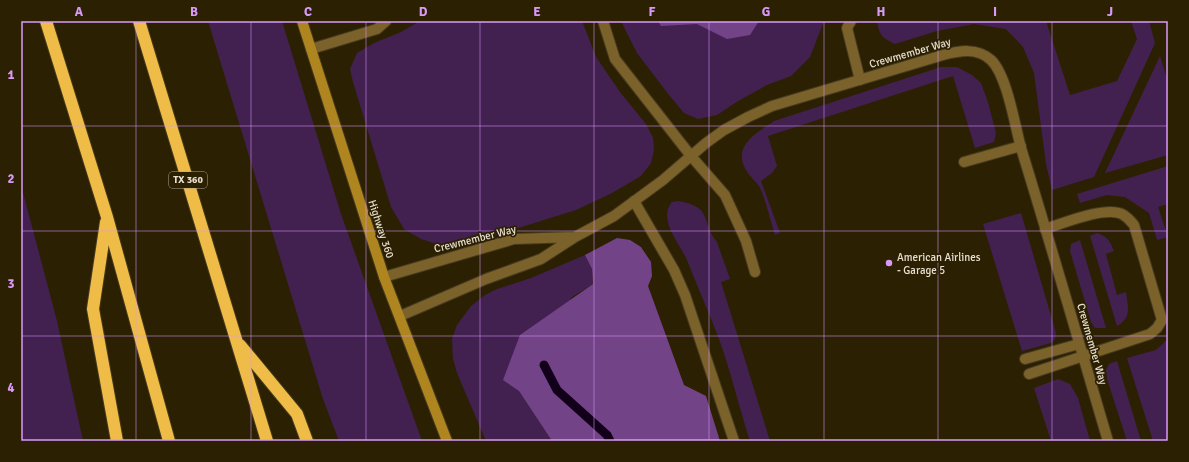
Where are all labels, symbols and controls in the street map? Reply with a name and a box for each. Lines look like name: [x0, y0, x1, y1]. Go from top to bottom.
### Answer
text: A: [75, 4, 84, 20]
text: B: [190, 4, 198, 20]
text: C: [304, 4, 312, 20]
text: D: [419, 4, 428, 20]
text: E: [533, 4, 541, 20]
text: F: [649, 4, 656, 20]
text: G: [762, 4, 770, 20]
text: H: [877, 4, 885, 20]
text: I: [993, 4, 997, 20]
text: J: [1107, 4, 1113, 20]
street label: Crewmember Way: [868, 35, 953, 71]
text: 1: [7, 67, 15, 83]
text: 2: [7, 171, 15, 187]
road number: TX 360: [169, 172, 207, 188]
street label: Highway 360: [365, 198, 397, 260]
street label: Crewmember Way: [433, 222, 518, 255]
place label: American Airlines - Garage 5: [897, 251, 981, 277]
marker: American Airlines - Garage 5: [884, 258, 894, 268]
text: 3: [7, 276, 15, 292]
street label: Crewmember Way: [1074, 302, 1110, 387]
text: 4: [7, 380, 15, 396]

